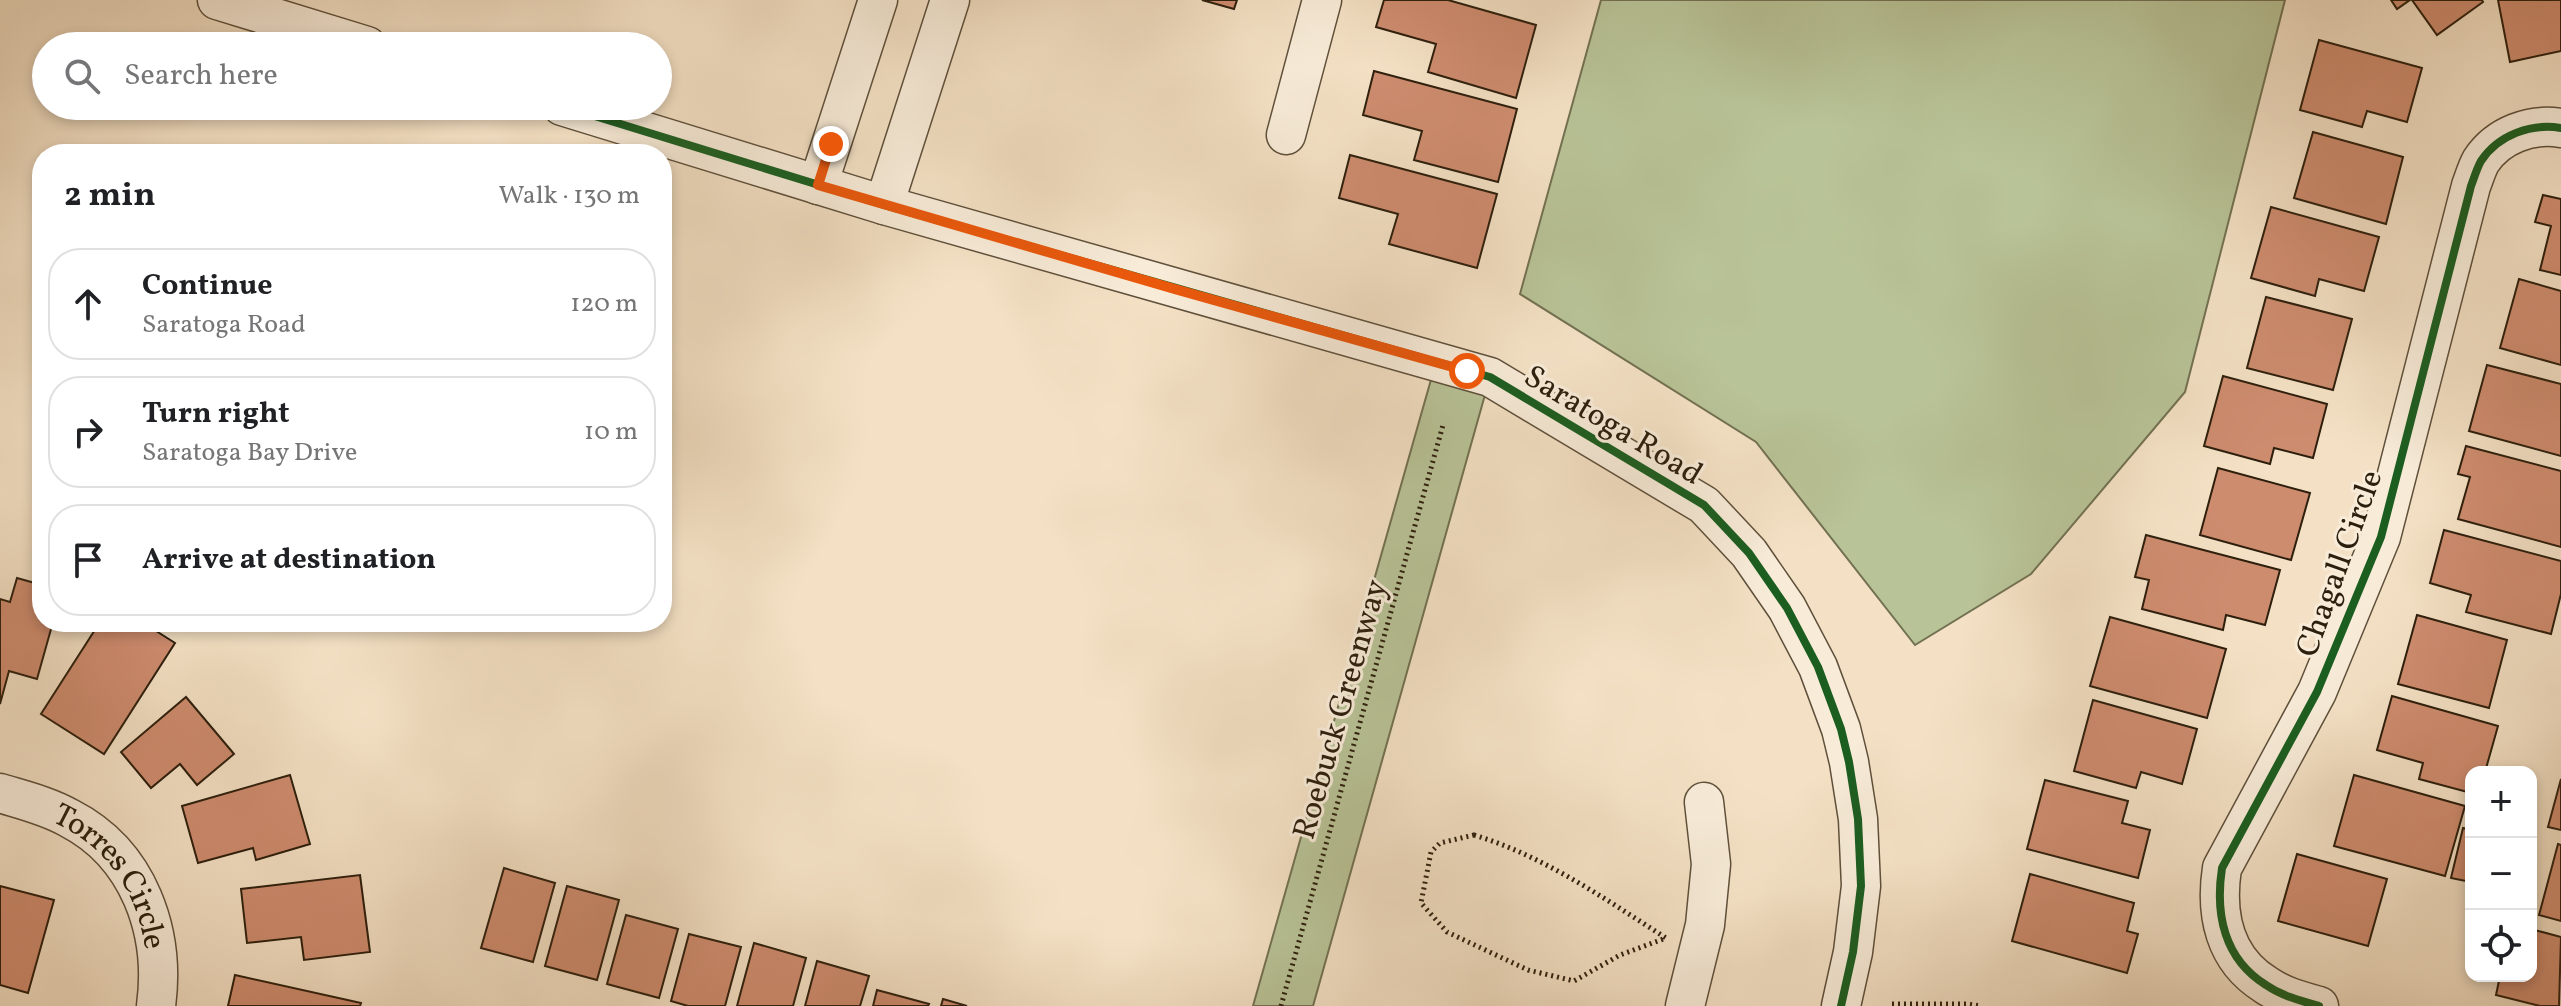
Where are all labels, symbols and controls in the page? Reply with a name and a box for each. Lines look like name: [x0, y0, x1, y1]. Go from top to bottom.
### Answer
search box: [32, 32, 672, 120]
icon: search: [60, 54, 104, 98]
text: Search here: [124, 55, 278, 97]
route end: [813, 126, 849, 162]
text: 2 min: [64, 173, 156, 220]
text: Walk · 130 m: [499, 178, 640, 214]
text: Continue: [142, 265, 273, 307]
icon: ahead: [66, 282, 110, 326]
text: 120 m: [570, 286, 638, 322]
text: Saratoga Road: [142, 307, 306, 343]
route start: [1449, 353, 1485, 389]
street label: Saratoga Road: [1515, 356, 1710, 497]
text: Turn right: [142, 393, 290, 435]
icon: right: [66, 410, 110, 454]
text: 10 m: [584, 414, 638, 450]
text: Saratoga Bay Drive: [142, 435, 357, 471]
street label: Chagall Circle: [2287, 464, 2395, 664]
icon: arrive: [66, 538, 110, 582]
text: Arrive at destination: [142, 539, 436, 581]
street label: Roebuck Greenway: [1284, 575, 1400, 845]
map controls: [2465, 766, 2537, 982]
button: +: [2465, 766, 2537, 838]
street label: Torres Circle: [45, 794, 175, 953]
button: −: [2465, 838, 2537, 910]
button: locate: [2465, 910, 2537, 982]

